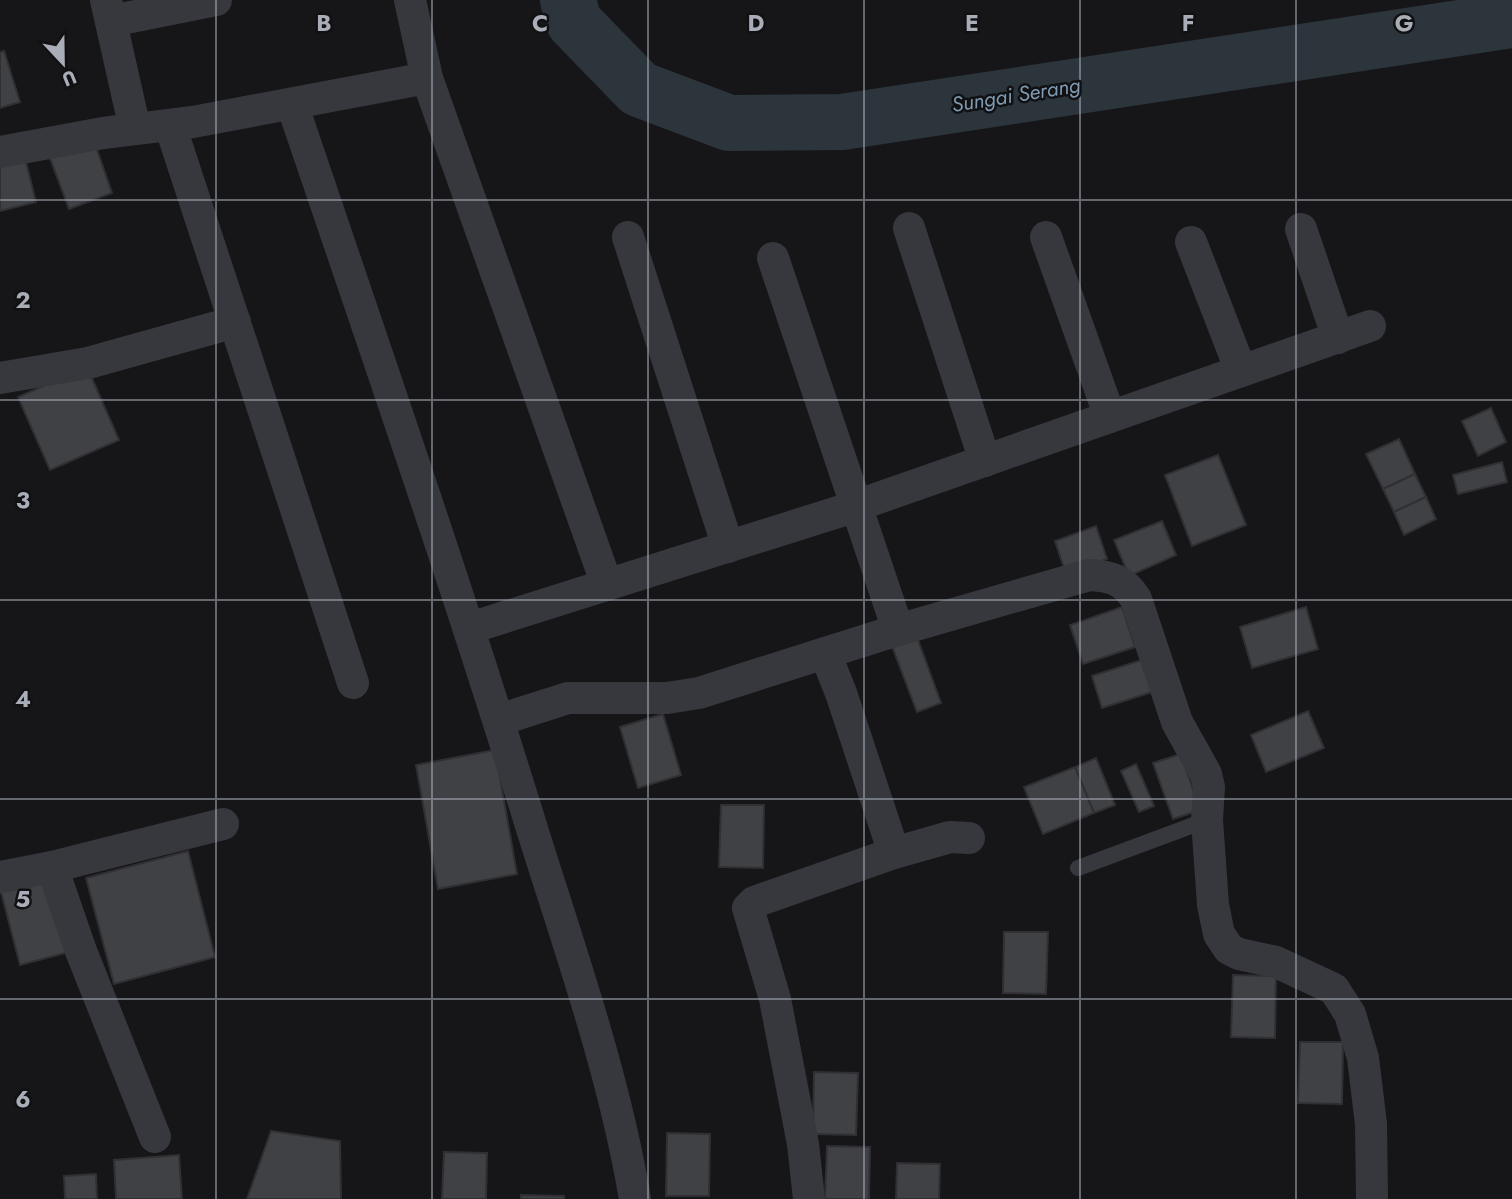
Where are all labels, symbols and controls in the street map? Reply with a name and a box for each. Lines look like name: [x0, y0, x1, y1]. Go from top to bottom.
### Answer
text: B: [316, 6, 332, 40]
text: C: [532, 6, 548, 40]
text: D: [748, 6, 765, 40]
text: E: [965, 6, 979, 40]
text: F: [1182, 6, 1194, 40]
text: G: [1395, 6, 1413, 40]
north arrow: [28, 28, 98, 98]
text: U: [58, 63, 80, 93]
water label: Sungai Serang: [949, 70, 1083, 120]
text: 2: [15, 283, 31, 317]
text: 3: [16, 483, 30, 517]
text: 4: [15, 682, 31, 716]
text: 5: [16, 882, 30, 916]
text: 6: [15, 1082, 31, 1116]

